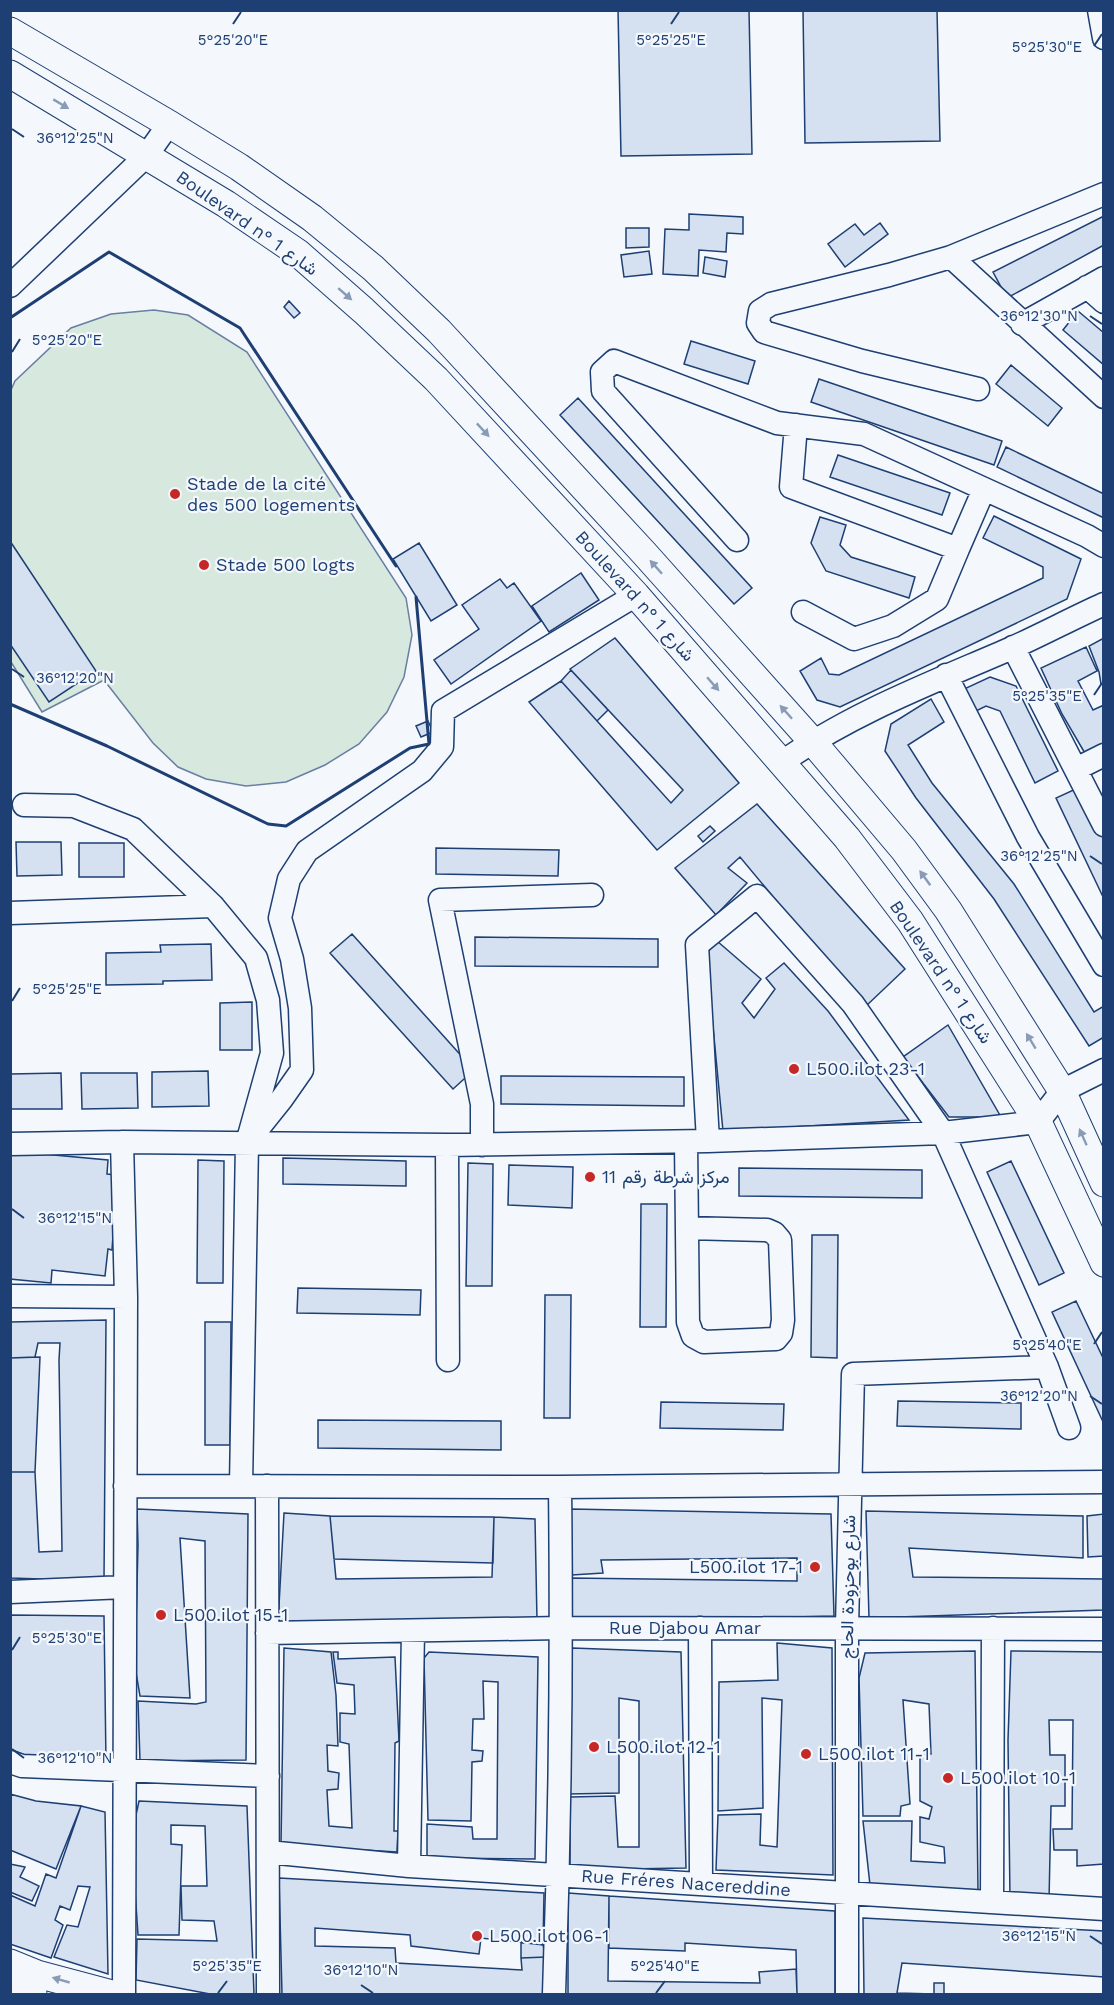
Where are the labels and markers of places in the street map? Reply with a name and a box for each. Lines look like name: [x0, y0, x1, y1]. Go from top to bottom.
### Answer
place label: Stade de la cité des 500 logements: [187, 473, 355, 515]
marker: Stade de la cité des 500 logements: [168, 487, 182, 501]
place label: Stade 500 logts: [216, 554, 355, 575]
marker: Stade 500 logts: [197, 558, 211, 572]
place label: L500.ilot 23-1: [806, 1058, 925, 1079]
marker: L500.ilot 23-1: [787, 1062, 801, 1076]
place label: مركز شرطة رقم 11: [602, 1166, 730, 1189]
marker: مركز شرطة رقم 11: [583, 1170, 597, 1184]
place label: L500.ilot 17-1: [689, 1556, 803, 1577]
marker: L500.ilot 17-1: [808, 1560, 822, 1574]
place label: L500.ilot 15-1: [173, 1604, 288, 1625]
marker: L500.ilot 15-1: [154, 1608, 168, 1622]
place label: L500.ilot 12-1: [606, 1736, 721, 1757]
marker: L500.ilot 12-1: [587, 1740, 601, 1754]
place label: L500.ilot 11-1: [818, 1743, 930, 1764]
marker: L500.ilot 11-1: [799, 1747, 813, 1761]
place label: L500.ilot 10-1: [960, 1767, 1076, 1788]
marker: L500.ilot 10-1: [941, 1771, 955, 1785]
place label: L500.ilot 06-1: [489, 1925, 609, 1946]
marker: L500.ilot 06-1: [470, 1929, 484, 1943]

